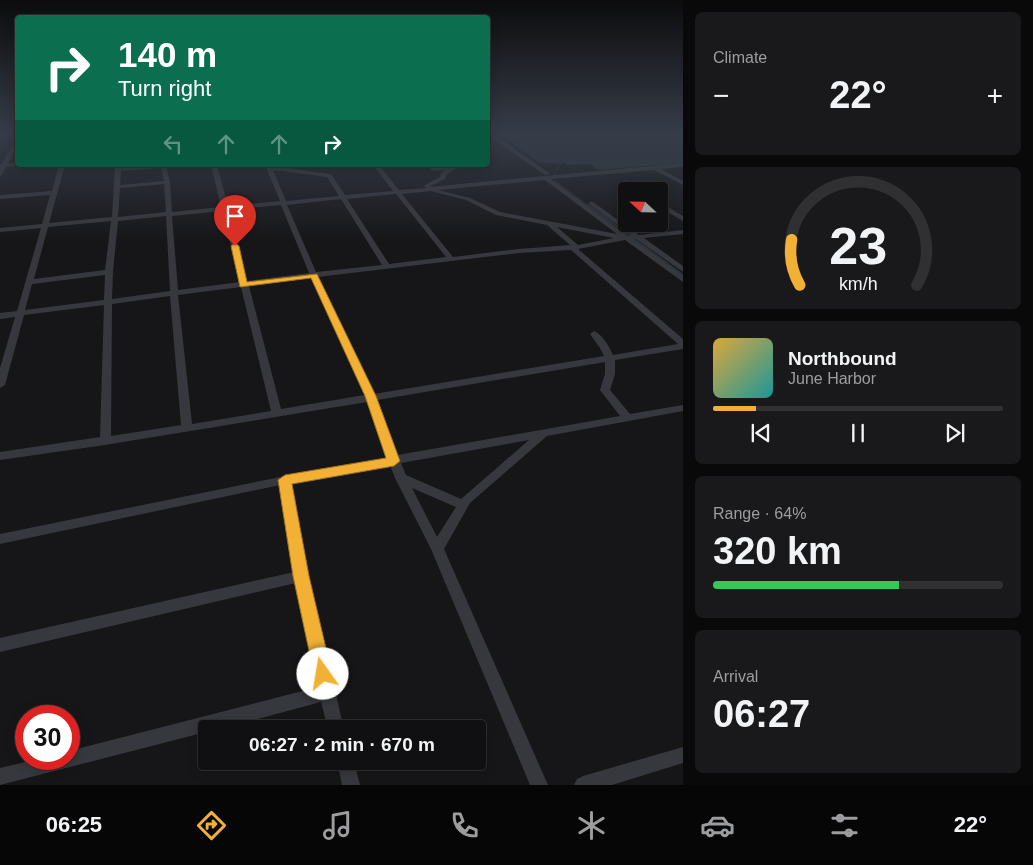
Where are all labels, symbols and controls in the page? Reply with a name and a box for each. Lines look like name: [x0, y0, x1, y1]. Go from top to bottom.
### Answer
icon: right: [35, 35, 100, 100]
text: 140 m: [118, 35, 217, 74]
text: Climate: [713, 49, 767, 66]
text: 22°: [829, 74, 887, 116]
text: Turn right: [118, 76, 211, 101]
text: −: [713, 80, 729, 111]
text: +: [987, 80, 1003, 111]
icon: left: [159, 130, 187, 158]
icon: ahead: [212, 130, 240, 158]
icon: ahead: [265, 130, 293, 158]
icon: right: [318, 130, 346, 158]
north arrow: [618, 182, 668, 232]
map controls: [618, 182, 668, 232]
pin: [214, 195, 256, 246]
icon: arrive: [221, 202, 249, 230]
text: 23: [829, 217, 887, 275]
text: km/h: [839, 274, 877, 294]
text: Northbound: [788, 348, 897, 369]
text: June Harbor: [788, 370, 876, 387]
icon: previous: [747, 419, 775, 447]
icon: pause: [844, 419, 872, 447]
icon: next: [941, 419, 969, 447]
text: Range · 64%: [713, 505, 806, 522]
text: 320 km: [713, 530, 842, 572]
position arrow: [296, 647, 348, 699]
text: Arrival: [713, 668, 758, 685]
text: 06:27: [713, 693, 810, 735]
speed limit sign: 30: [15, 705, 80, 770]
text: 06:27 · 2 min · 670 m: [249, 734, 435, 755]
icon: directions: [194, 808, 229, 843]
icon: music: [320, 808, 355, 843]
icon: phone: [447, 808, 482, 843]
icon: climate: [574, 808, 609, 843]
icon: car: [700, 808, 735, 843]
icon: filters: [827, 808, 862, 843]
text: 06:25: [46, 812, 102, 837]
text: 22°: [954, 812, 987, 837]

